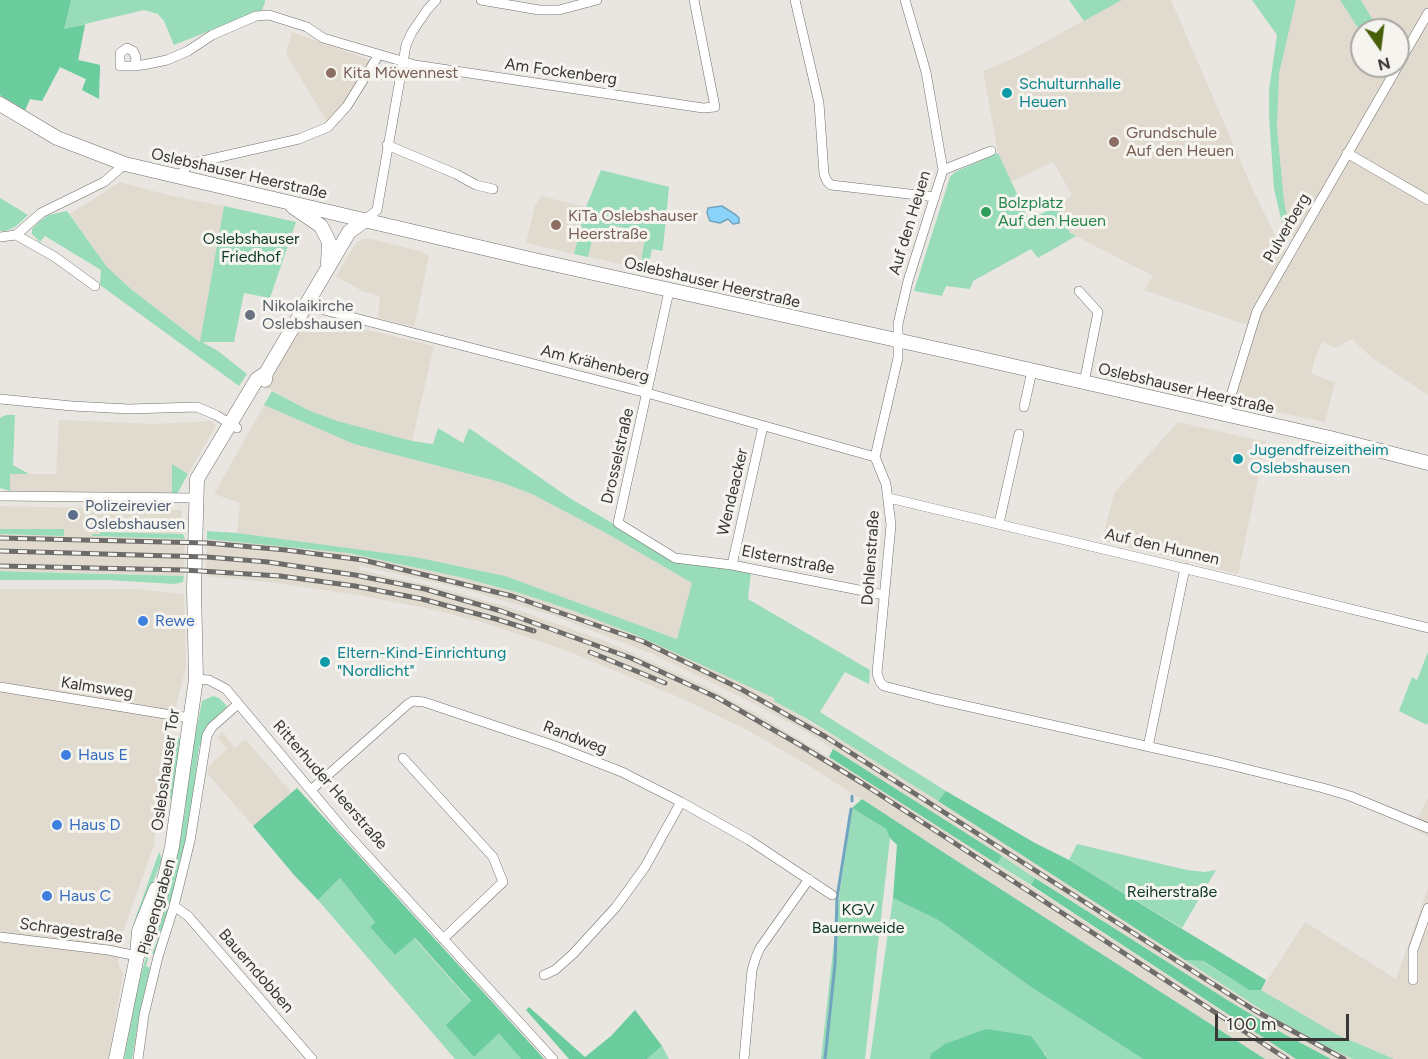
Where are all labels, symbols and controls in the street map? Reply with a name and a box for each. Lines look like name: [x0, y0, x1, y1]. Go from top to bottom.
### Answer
north arrow: [1350, 18, 1410, 78]
text: N: [1376, 53, 1392, 75]
street label: Am Fockenberg: [504, 55, 618, 89]
place label: Kita Möwennest: [343, 63, 458, 83]
marker: Kita Möwennest: [324, 66, 338, 80]
place label: Schulturnhalle Heuen: [1019, 74, 1121, 112]
marker: Schulturnhalle Heuen: [1000, 86, 1014, 100]
place label: Grundschule Auf den Heuen: [1126, 123, 1234, 161]
marker: Grundschule Auf den Heuen: [1107, 135, 1121, 149]
street label: Oslebshauser Heerstraße: [149, 144, 329, 204]
street label: Auf den Heuen: [885, 169, 935, 277]
street label: Pulverberg: [1259, 190, 1315, 266]
place label: Bolzplatz Auf den Heuen: [998, 193, 1106, 231]
marker: Bolzplatz Auf den Heuen: [979, 205, 993, 219]
place label: KiTa Oslebshauser Heerstraße: [568, 206, 698, 244]
marker: KiTa Oslebshauser Heerstraße: [549, 218, 563, 232]
park label: Oslebshauser Friedhof: [203, 229, 299, 267]
street label: Oslebshauser Heerstraße: [622, 253, 802, 313]
place label: Nikolaikirche Oslebshausen: [262, 296, 362, 334]
marker: Nikolaikirche Oslebshausen: [243, 308, 257, 322]
street label: Am Krähenberg: [539, 341, 651, 387]
street label: Oslebshauser Heerstraße: [1096, 359, 1276, 419]
street label: Drosselstraße: [598, 406, 638, 506]
place label: Jugendfreizeitheim Oslebshausen: [1250, 440, 1389, 478]
street label: Wendeacker: [714, 446, 752, 538]
marker: Jugendfreizeitheim Oslebshausen: [1231, 452, 1245, 466]
place label: Polizeirevier Oslebshausen: [85, 496, 185, 534]
marker: Polizeirevier Oslebshausen: [66, 508, 80, 522]
street label: Dohlenstraße: [858, 510, 884, 606]
street label: Auf den Hunnen: [1103, 524, 1221, 570]
street label: Elsternstraße: [740, 542, 836, 578]
place label: Rewe: [155, 611, 195, 631]
marker: Rewe: [136, 614, 150, 628]
place label: Eltern-Kind-Einrichtung "Nordlicht": [337, 643, 506, 681]
marker: Eltern-Kind-Einrichtung "Nordlicht": [318, 655, 332, 669]
street label: Kalmsweg: [60, 673, 134, 703]
street label: Oslebshauser Tor: [148, 708, 184, 832]
street label: Ritterhuder Heerstraße: [269, 716, 391, 854]
street label: Randweg: [540, 717, 610, 759]
place label: Haus E: [78, 745, 128, 765]
marker: Haus E: [59, 748, 73, 762]
place label: Haus D: [69, 815, 121, 835]
marker: Haus D: [50, 818, 64, 832]
street label: Piepengraben: [134, 857, 180, 957]
park label: Reiherstraße: [1127, 882, 1217, 902]
place label: Haus C: [59, 886, 111, 906]
marker: Haus C: [40, 889, 54, 903]
park label: KGV Bauernweide: [812, 900, 904, 938]
street label: Schragestraße: [18, 914, 124, 948]
street label: Bauerndobben: [214, 925, 298, 1017]
scale bar: [1218, 1002, 1352, 1040]
text: 100 m: [1226, 1013, 1276, 1035]

